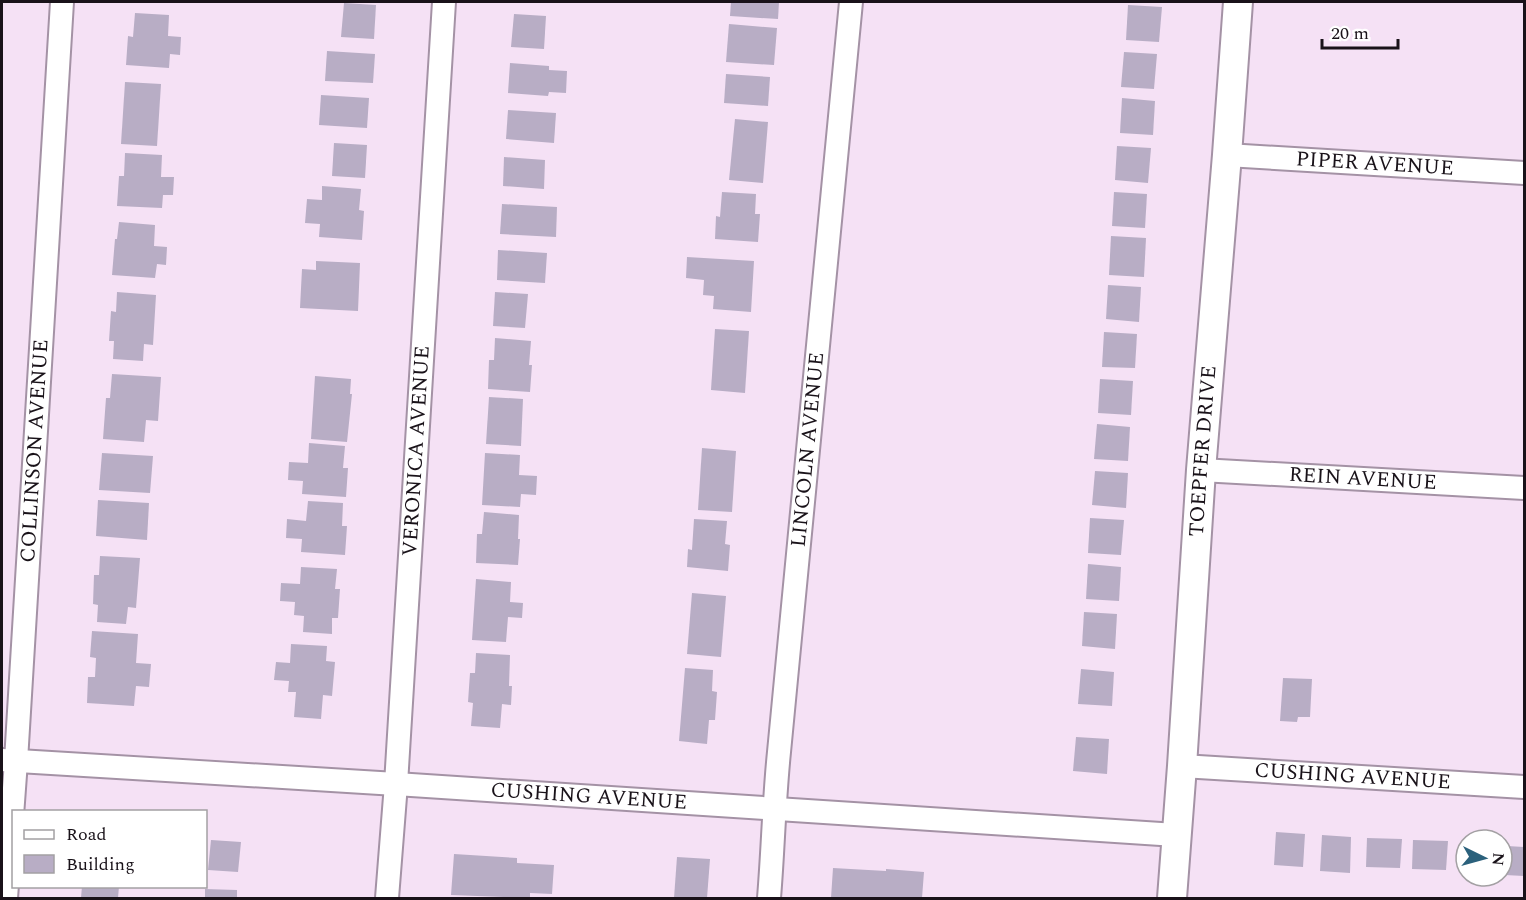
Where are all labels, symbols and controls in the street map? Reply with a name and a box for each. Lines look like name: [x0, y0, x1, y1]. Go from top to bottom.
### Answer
scale bar: [1322, 12, 1398, 50]
text: 20 m: [1331, 20, 1369, 47]
street label: PIPER AVENUE: [1295, 143, 1455, 185]
street label: COLLINSON AVENUE: [12, 338, 58, 564]
street label: VERONICA AVENUE: [394, 345, 439, 557]
street label: LINCOLN AVENUE: [783, 351, 833, 549]
street label: TOEPFER DRIVE: [1181, 364, 1226, 538]
street label: REIN AVENUE: [1288, 459, 1438, 499]
street label: CUSHING AVENUE: [1254, 754, 1452, 798]
street label: CUSHING AVENUE: [490, 774, 688, 819]
legend: [12, 810, 207, 888]
text: Road: [66, 821, 107, 848]
north arrow: [1454, 828, 1514, 888]
text: Building: [66, 851, 135, 878]
text: N: [1485, 852, 1510, 867]

